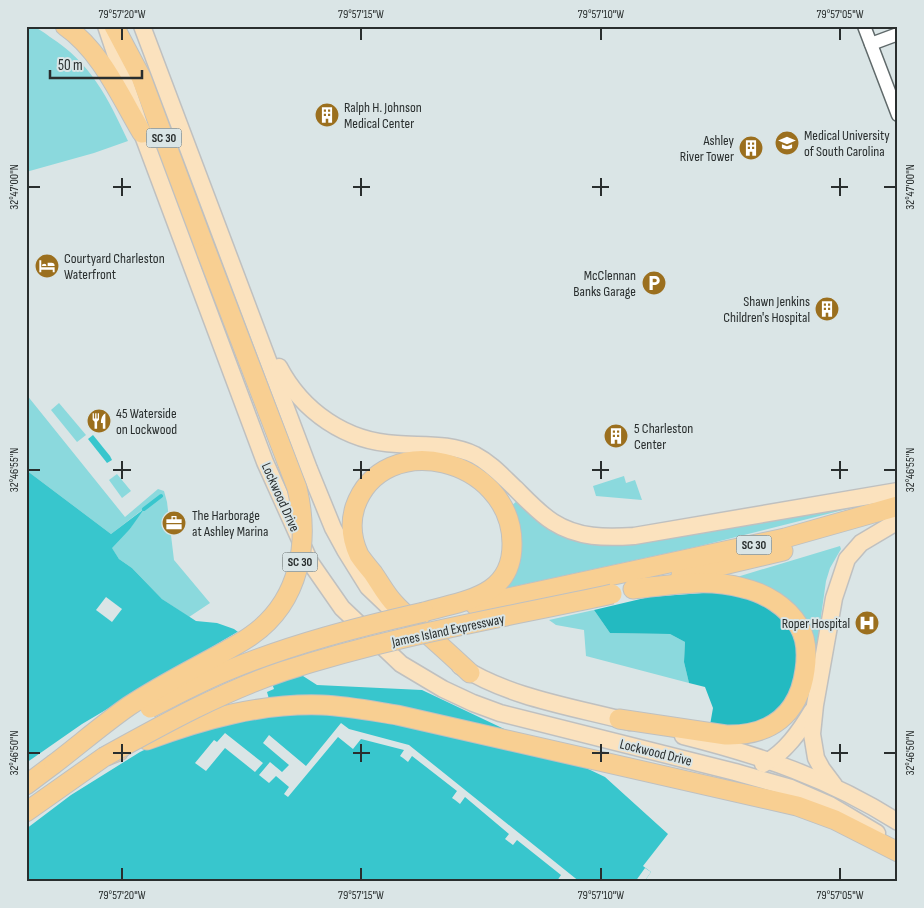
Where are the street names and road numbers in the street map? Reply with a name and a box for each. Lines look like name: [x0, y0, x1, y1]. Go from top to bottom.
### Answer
road number: SC 30: [146, 128, 182, 148]
street label: Lockwood Drive: [258, 460, 303, 534]
road number: SC 30: [736, 536, 772, 554]
road number: SC 30: [282, 552, 318, 572]
street label: James Island Expressway: [389, 610, 506, 651]
street label: Lockwood Drive: [618, 735, 694, 770]

